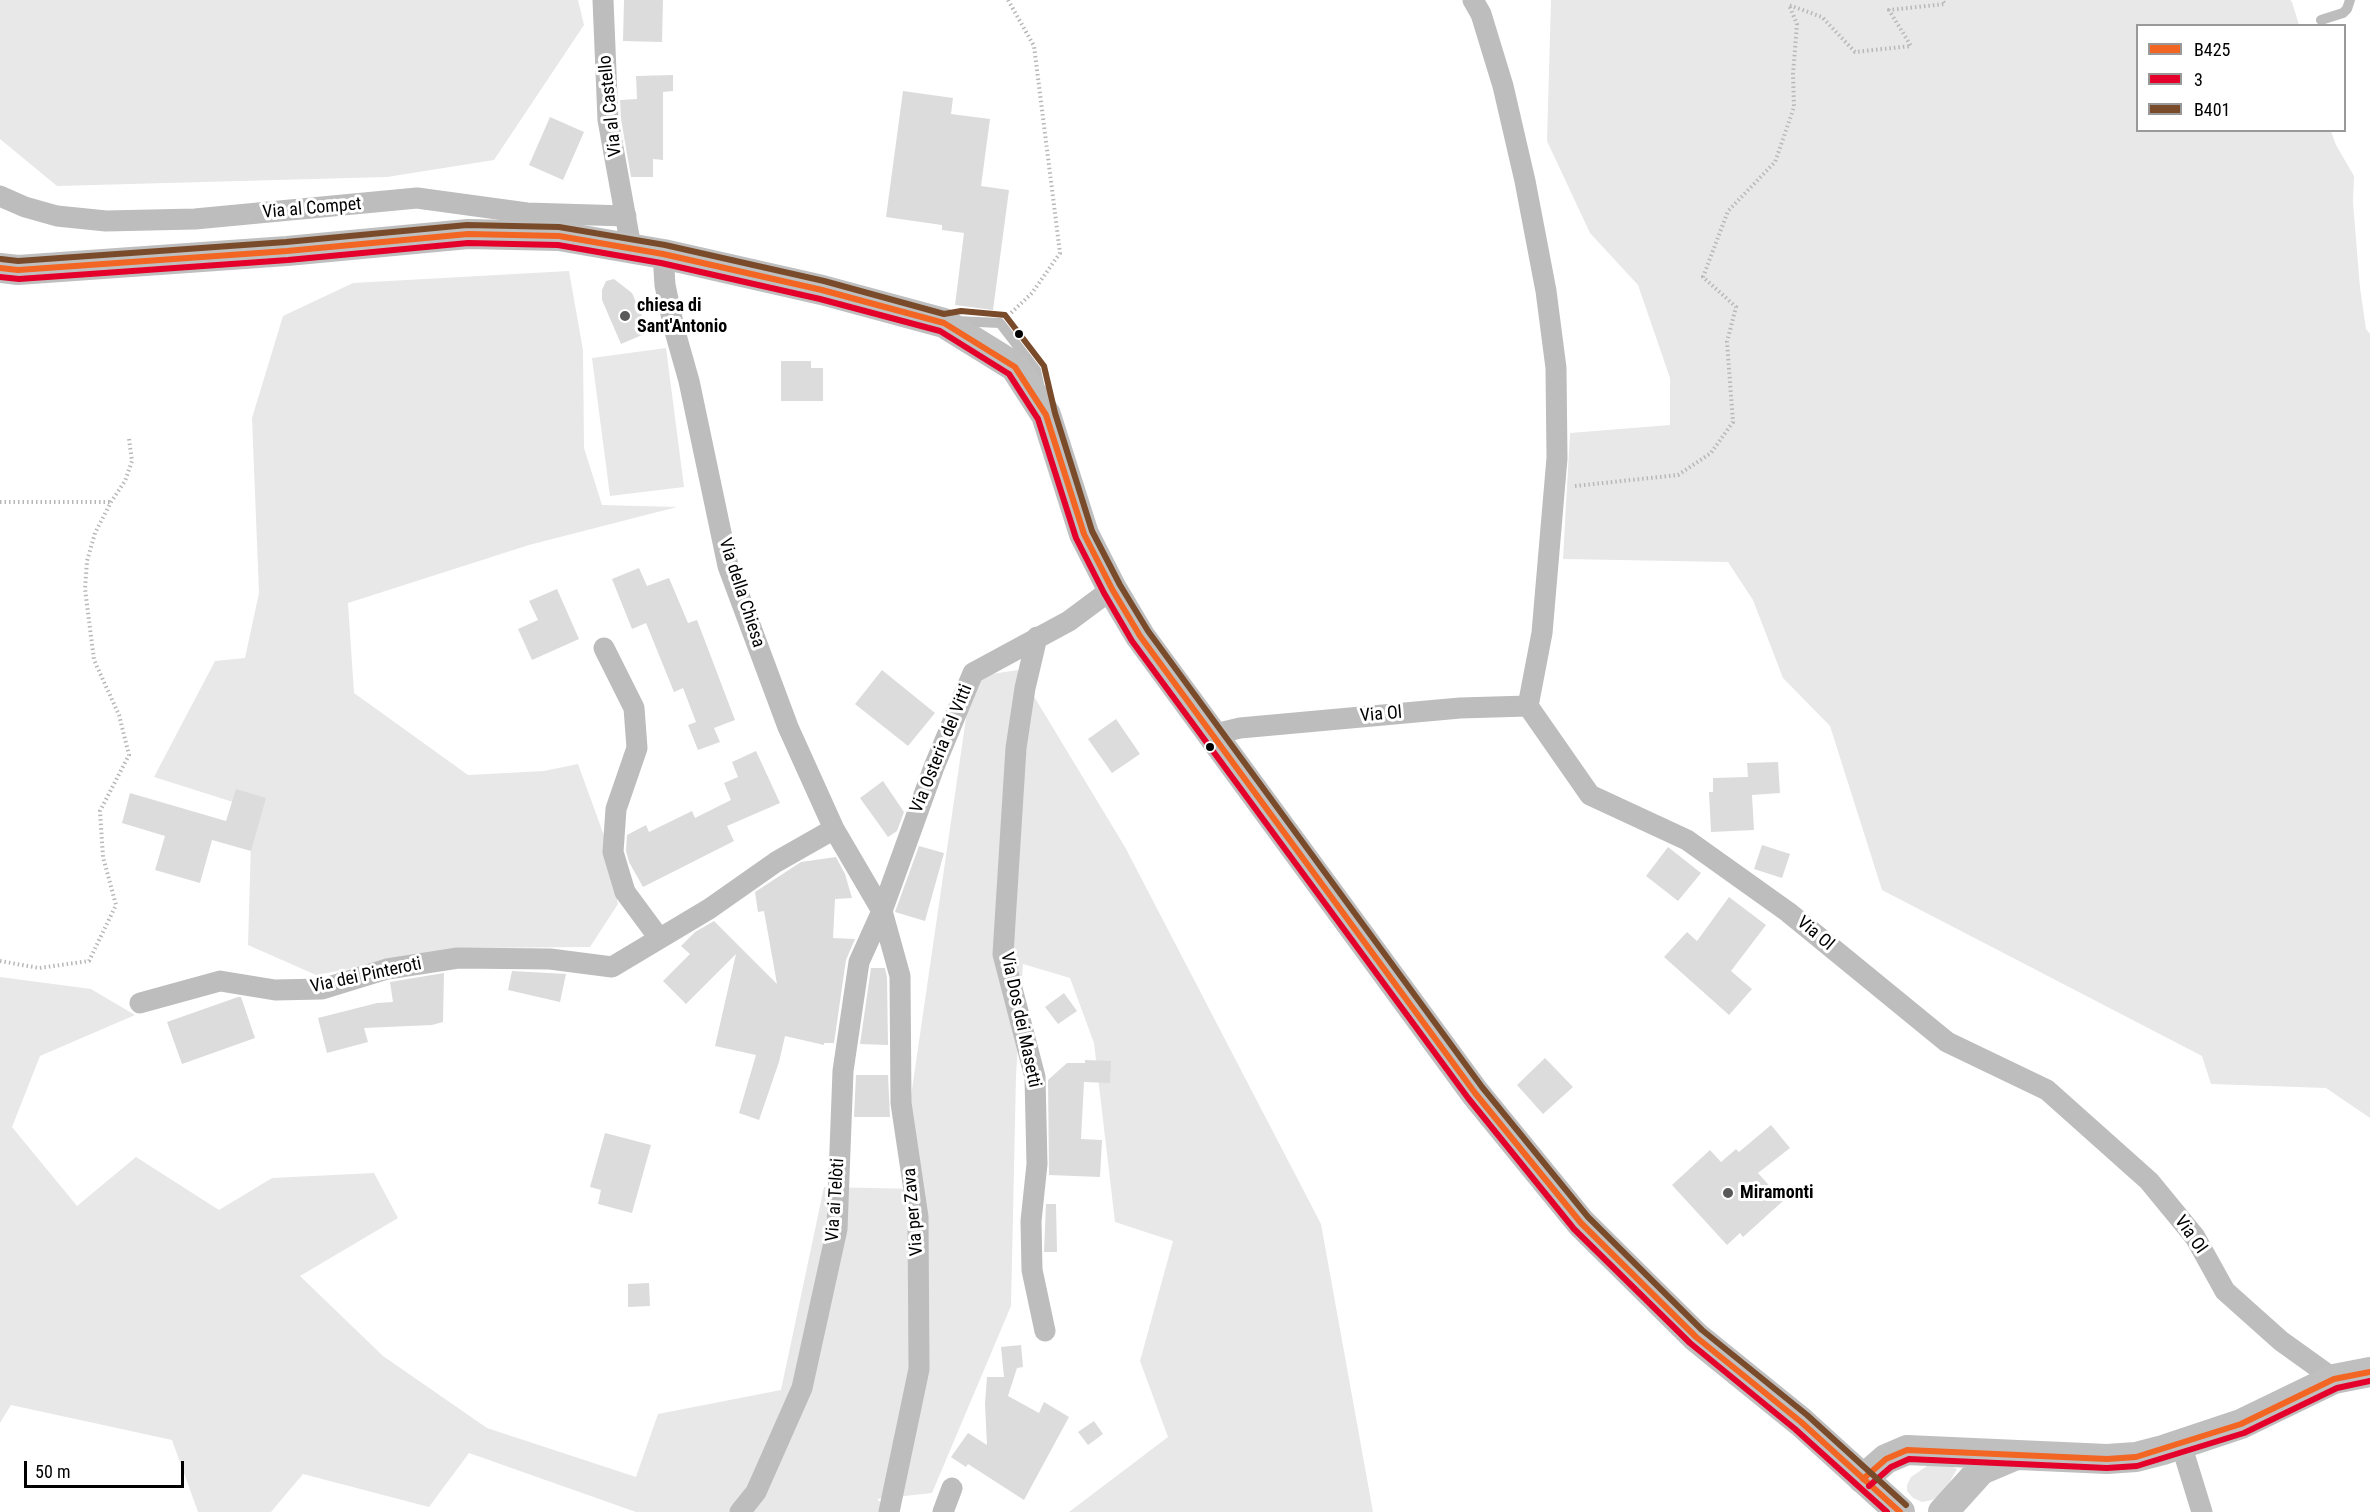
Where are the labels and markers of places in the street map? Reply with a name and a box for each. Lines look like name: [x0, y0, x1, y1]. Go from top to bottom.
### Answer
place label: chiesa di Sant'Antonio: [637, 295, 727, 338]
marker: chiesa di Sant'Antonio: [618, 309, 632, 323]
unlabelled marker: [1013, 328, 1025, 340]
unlabelled marker: [1204, 741, 1216, 753]
place label: Miramonti: [1740, 1182, 1814, 1204]
marker: Miramonti: [1721, 1186, 1735, 1200]

